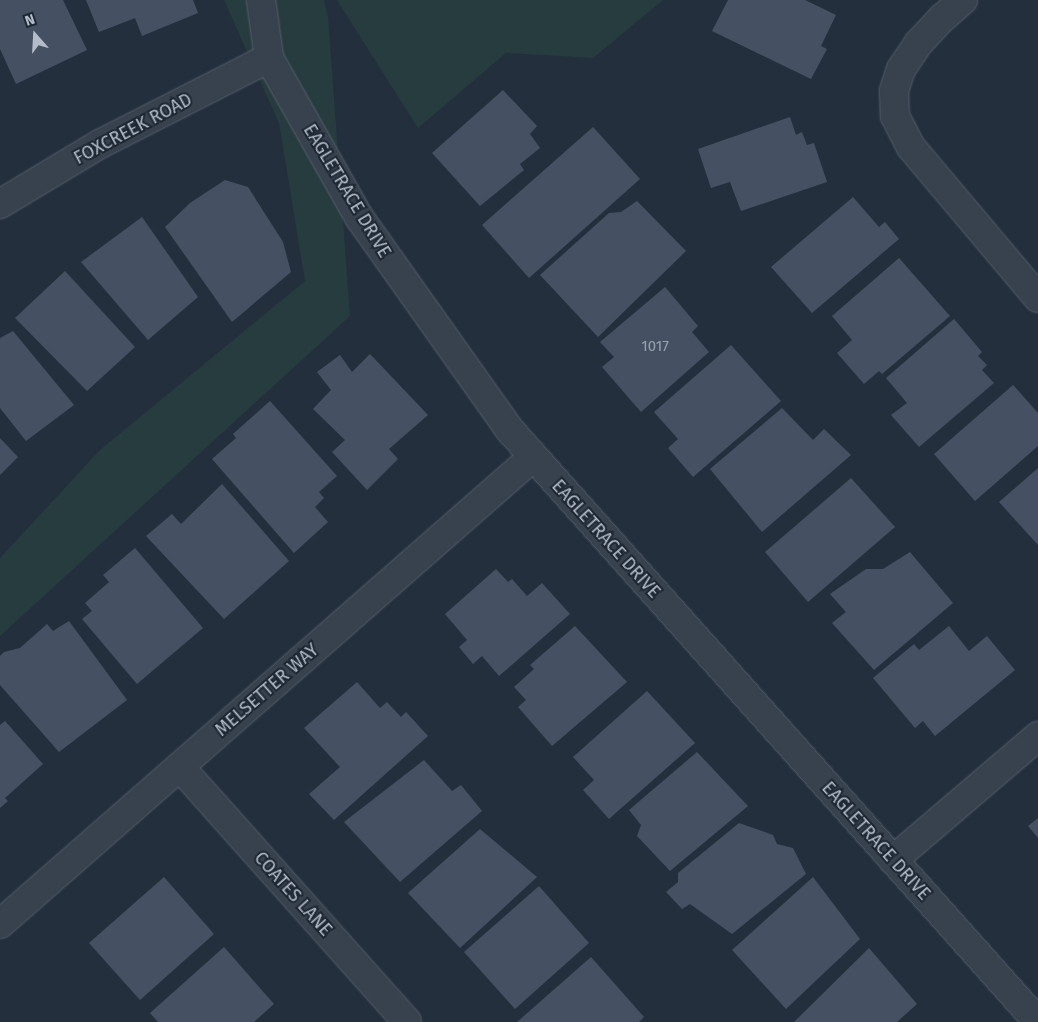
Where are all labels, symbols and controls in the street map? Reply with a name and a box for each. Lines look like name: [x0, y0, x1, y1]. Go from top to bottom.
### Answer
north arrow: [10, 10, 60, 60]
text: N: [23, 11, 37, 30]
street label: FOXCREEK ROAD: [70, 89, 196, 169]
street label: EAGLETRACE DRIVE: [299, 120, 395, 262]
house number: 1017: [641, 338, 669, 356]
street label: EAGLETRACE DRIVE: [547, 475, 665, 603]
street label: MELSETTER WAY: [211, 639, 323, 741]
street label: EAGLETRACE DRIVE: [817, 777, 935, 905]
street label: COATES LANE: [250, 847, 336, 941]

